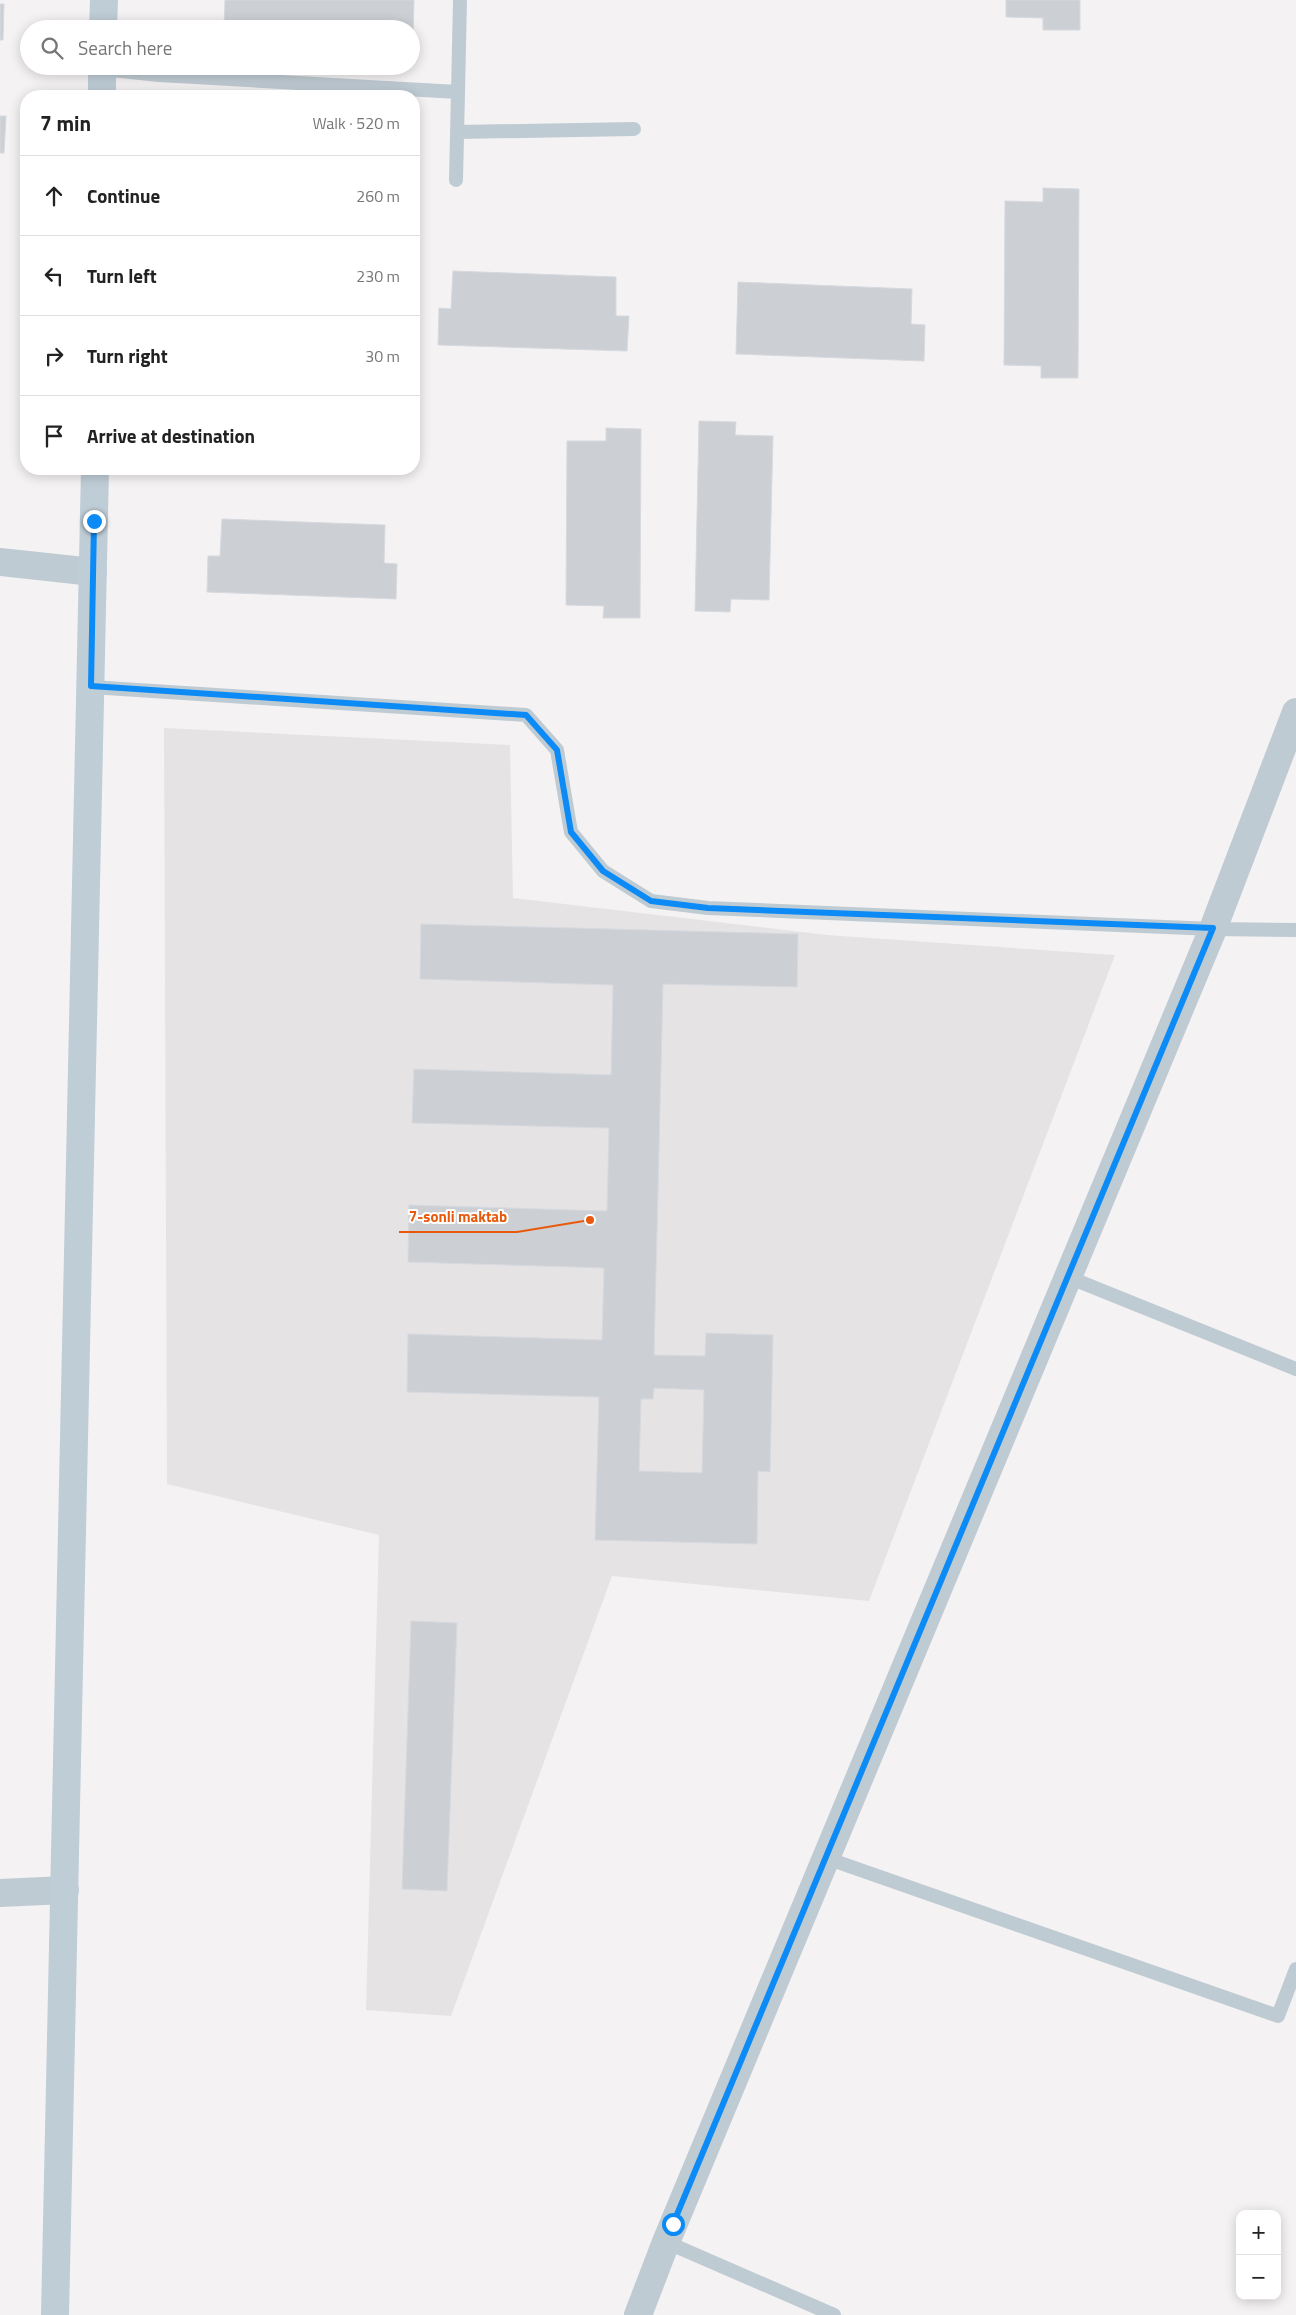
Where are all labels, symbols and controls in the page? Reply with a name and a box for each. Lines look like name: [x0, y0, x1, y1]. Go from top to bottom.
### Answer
search box: [20, 20, 420, 75]
text: Search here: [78, 33, 172, 62]
icon: search: [38, 34, 66, 62]
text: 7 min: [40, 107, 91, 139]
text: Walk · 520 m: [312, 111, 400, 135]
text: Continue: [87, 181, 160, 210]
icon: ahead: [40, 182, 68, 210]
text: 260 m: [356, 184, 400, 208]
text: Turn left: [87, 261, 157, 290]
icon: left: [40, 262, 68, 290]
text: 230 m: [356, 264, 400, 288]
text: Turn right: [87, 341, 168, 370]
icon: right: [40, 342, 68, 370]
text: 30 m: [365, 344, 400, 368]
text: Arrive at destination: [87, 421, 255, 450]
icon: arrive: [40, 422, 68, 450]
route end: [83, 510, 106, 533]
callout: 7-sonli maktab: [399, 1202, 517, 1232]
text: 7-sonli maktab: [409, 1205, 507, 1228]
map controls: [1236, 2210, 1281, 2300]
button: +: [1236, 2210, 1281, 2255]
route start: [662, 2213, 685, 2236]
button: −: [1236, 2255, 1281, 2300]

